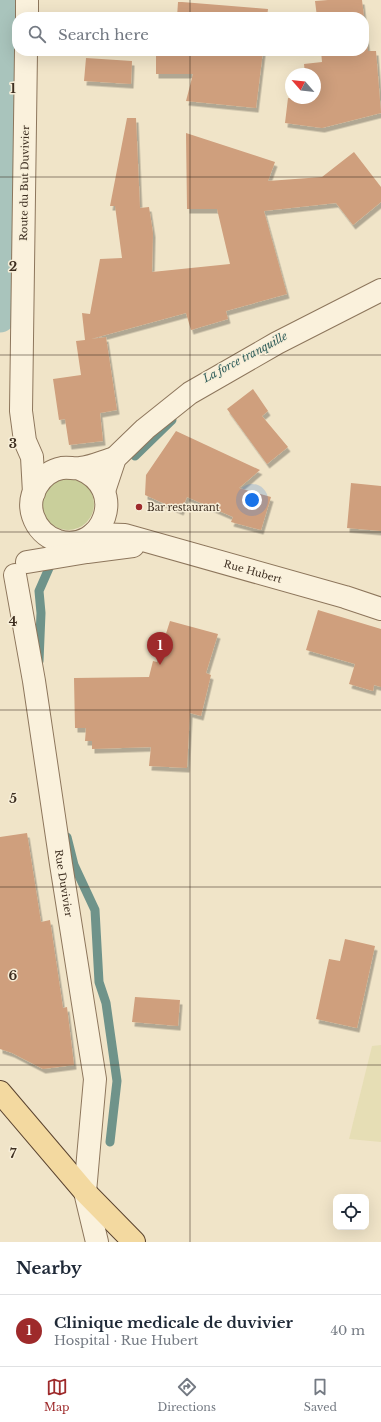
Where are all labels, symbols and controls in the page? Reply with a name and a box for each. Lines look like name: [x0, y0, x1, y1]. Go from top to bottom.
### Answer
search box: [12, 12, 369, 56]
icon: search: [26, 23, 48, 45]
text: Search here: [58, 25, 149, 44]
north arrow: [285, 68, 321, 104]
text: 1: [10, 80, 16, 97]
street label: Route du But Duvivier: [17, 125, 32, 241]
text: 2: [9, 258, 17, 275]
water label: La force tranquille: [199, 329, 290, 386]
text: 3: [9, 435, 17, 452]
your location: [242, 490, 262, 510]
place label: Bar restaurant: [147, 501, 220, 514]
marker: Bar restaurant: [134, 502, 144, 512]
street label: Rue Hubert: [222, 557, 284, 586]
text: 4: [9, 613, 18, 630]
pin: 1: [147, 632, 173, 665]
text: 5: [9, 790, 17, 807]
street label: Rue Duvivier: [52, 848, 75, 918]
text: 6: [9, 967, 18, 984]
text: 7: [10, 1145, 17, 1162]
map controls: [333, 1194, 369, 1230]
button: locate: [333, 1194, 369, 1230]
text: Nearby: [16, 1258, 82, 1279]
text: Clinique medicale de duvivier: [54, 1313, 293, 1332]
text: 1: [26, 1322, 32, 1339]
text: 40 m: [330, 1322, 365, 1339]
text: Hospital · Rue Hubert: [54, 1332, 199, 1349]
tab: Map: [44, 1376, 70, 1414]
tab: Directions: [157, 1376, 216, 1414]
tab: Saved: [304, 1376, 337, 1414]

